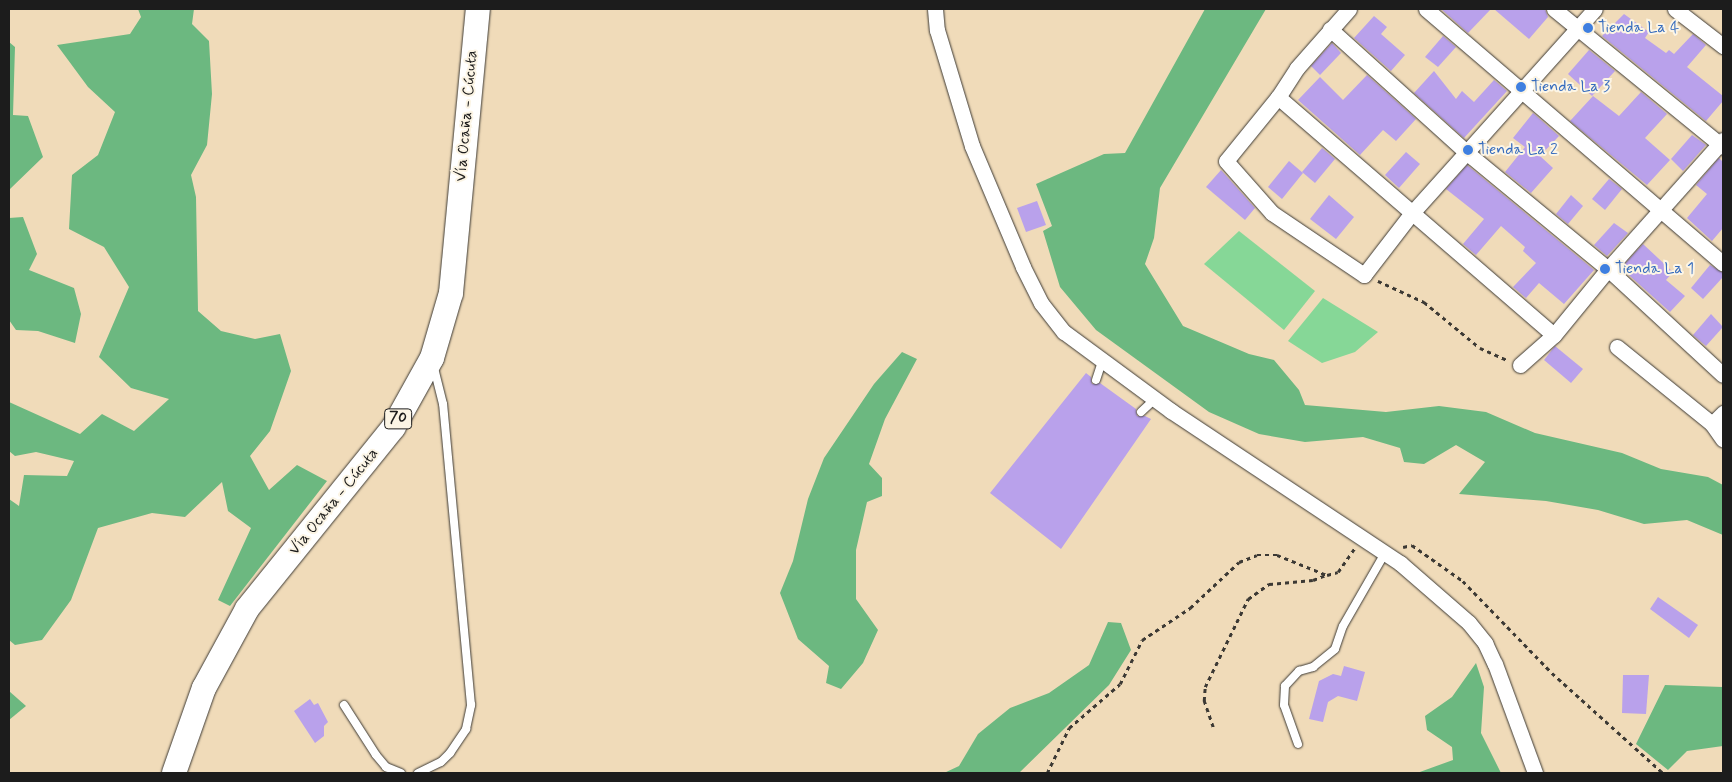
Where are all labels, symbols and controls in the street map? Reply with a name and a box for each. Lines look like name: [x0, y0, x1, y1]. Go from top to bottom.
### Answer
place label: Tienda La 4: [1598, 18, 1679, 38]
marker: Tienda La 4: [1582, 22, 1594, 34]
street label: Vía Ocaña - Cúcuta: [452, 50, 482, 182]
place label: Tienda La 3: [1531, 77, 1610, 97]
marker: Tienda La 3: [1515, 81, 1527, 93]
place label: Tienda La 2: [1478, 140, 1558, 160]
marker: Tienda La 2: [1462, 144, 1474, 156]
place label: Tienda La 1: [1615, 259, 1694, 279]
marker: Tienda La 1: [1599, 263, 1611, 275]
road number: 70: [383, 406, 413, 432]
street label: Vía Ocaña - Cúcuta: [286, 445, 382, 559]

